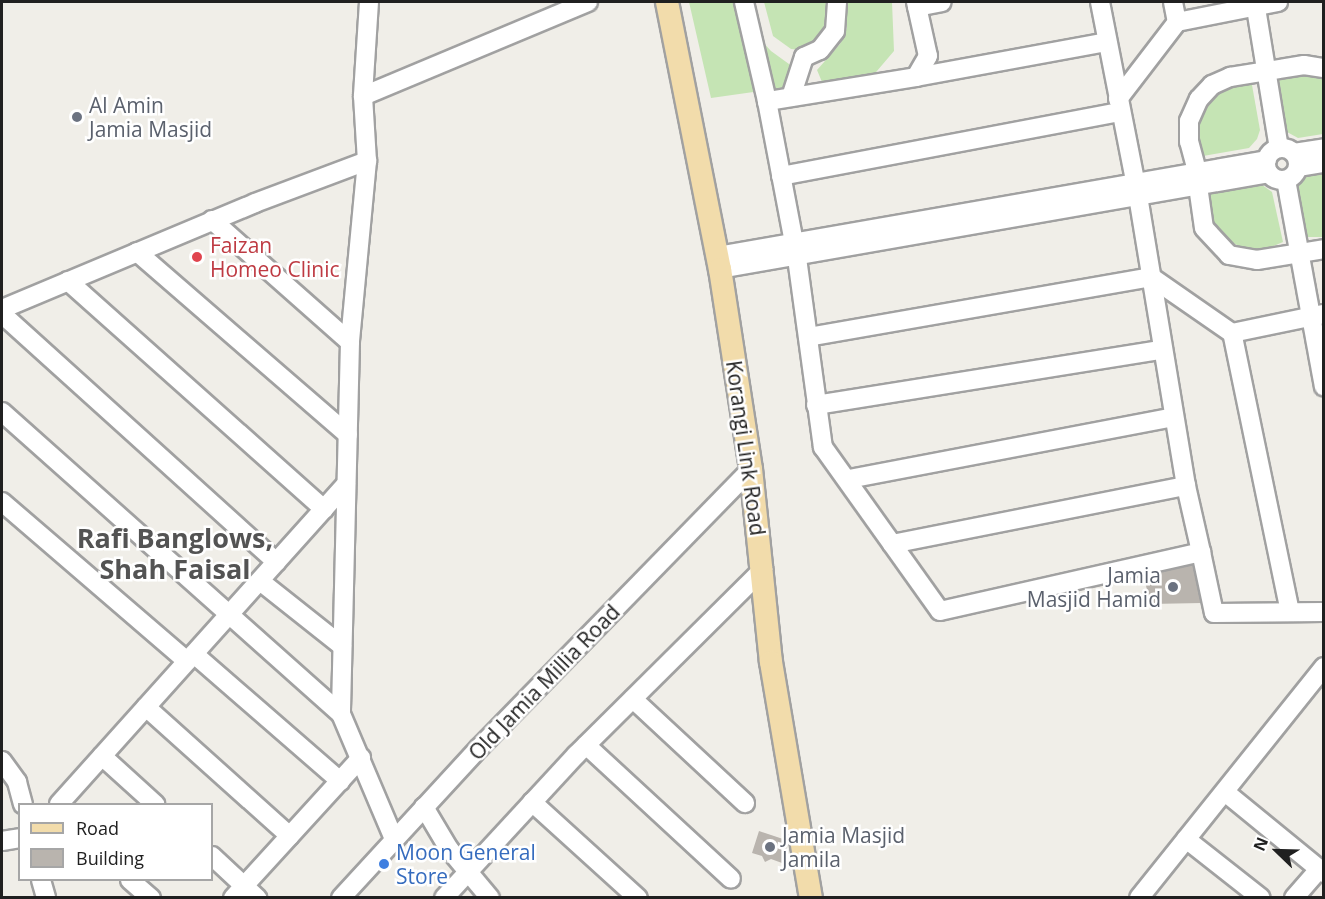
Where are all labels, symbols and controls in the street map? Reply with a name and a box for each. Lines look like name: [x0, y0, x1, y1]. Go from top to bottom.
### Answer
place label: Al Amin Jamia Masjid: [89, 92, 212, 142]
marker: Al Amin Jamia Masjid: [70, 110, 84, 124]
place label: Faizan Homeo Clinic: [210, 232, 340, 282]
marker: Faizan Homeo Clinic: [188, 248, 206, 266]
street label: Korangi Link Road: [721, 359, 771, 537]
district label: Rafi Banglows, Shah Faisal: [77, 521, 273, 584]
place label: Jamia Masjid Hamid: [1027, 562, 1161, 612]
marker: Jamia Masjid Hamid: [1166, 580, 1180, 594]
street label: Old Jamia Millia Road: [463, 599, 625, 765]
legend: [18, 803, 213, 881]
text: Road: [76, 816, 119, 840]
north arrow: [1247, 821, 1307, 881]
place label: Jamia Masjid Jamila: [782, 822, 905, 872]
text: N: [1248, 834, 1273, 854]
place label: Moon General Store: [396, 839, 536, 889]
marker: Jamia Masjid Jamila: [763, 840, 777, 854]
text: Building: [76, 846, 144, 870]
marker: Moon General Store: [377, 857, 391, 871]

